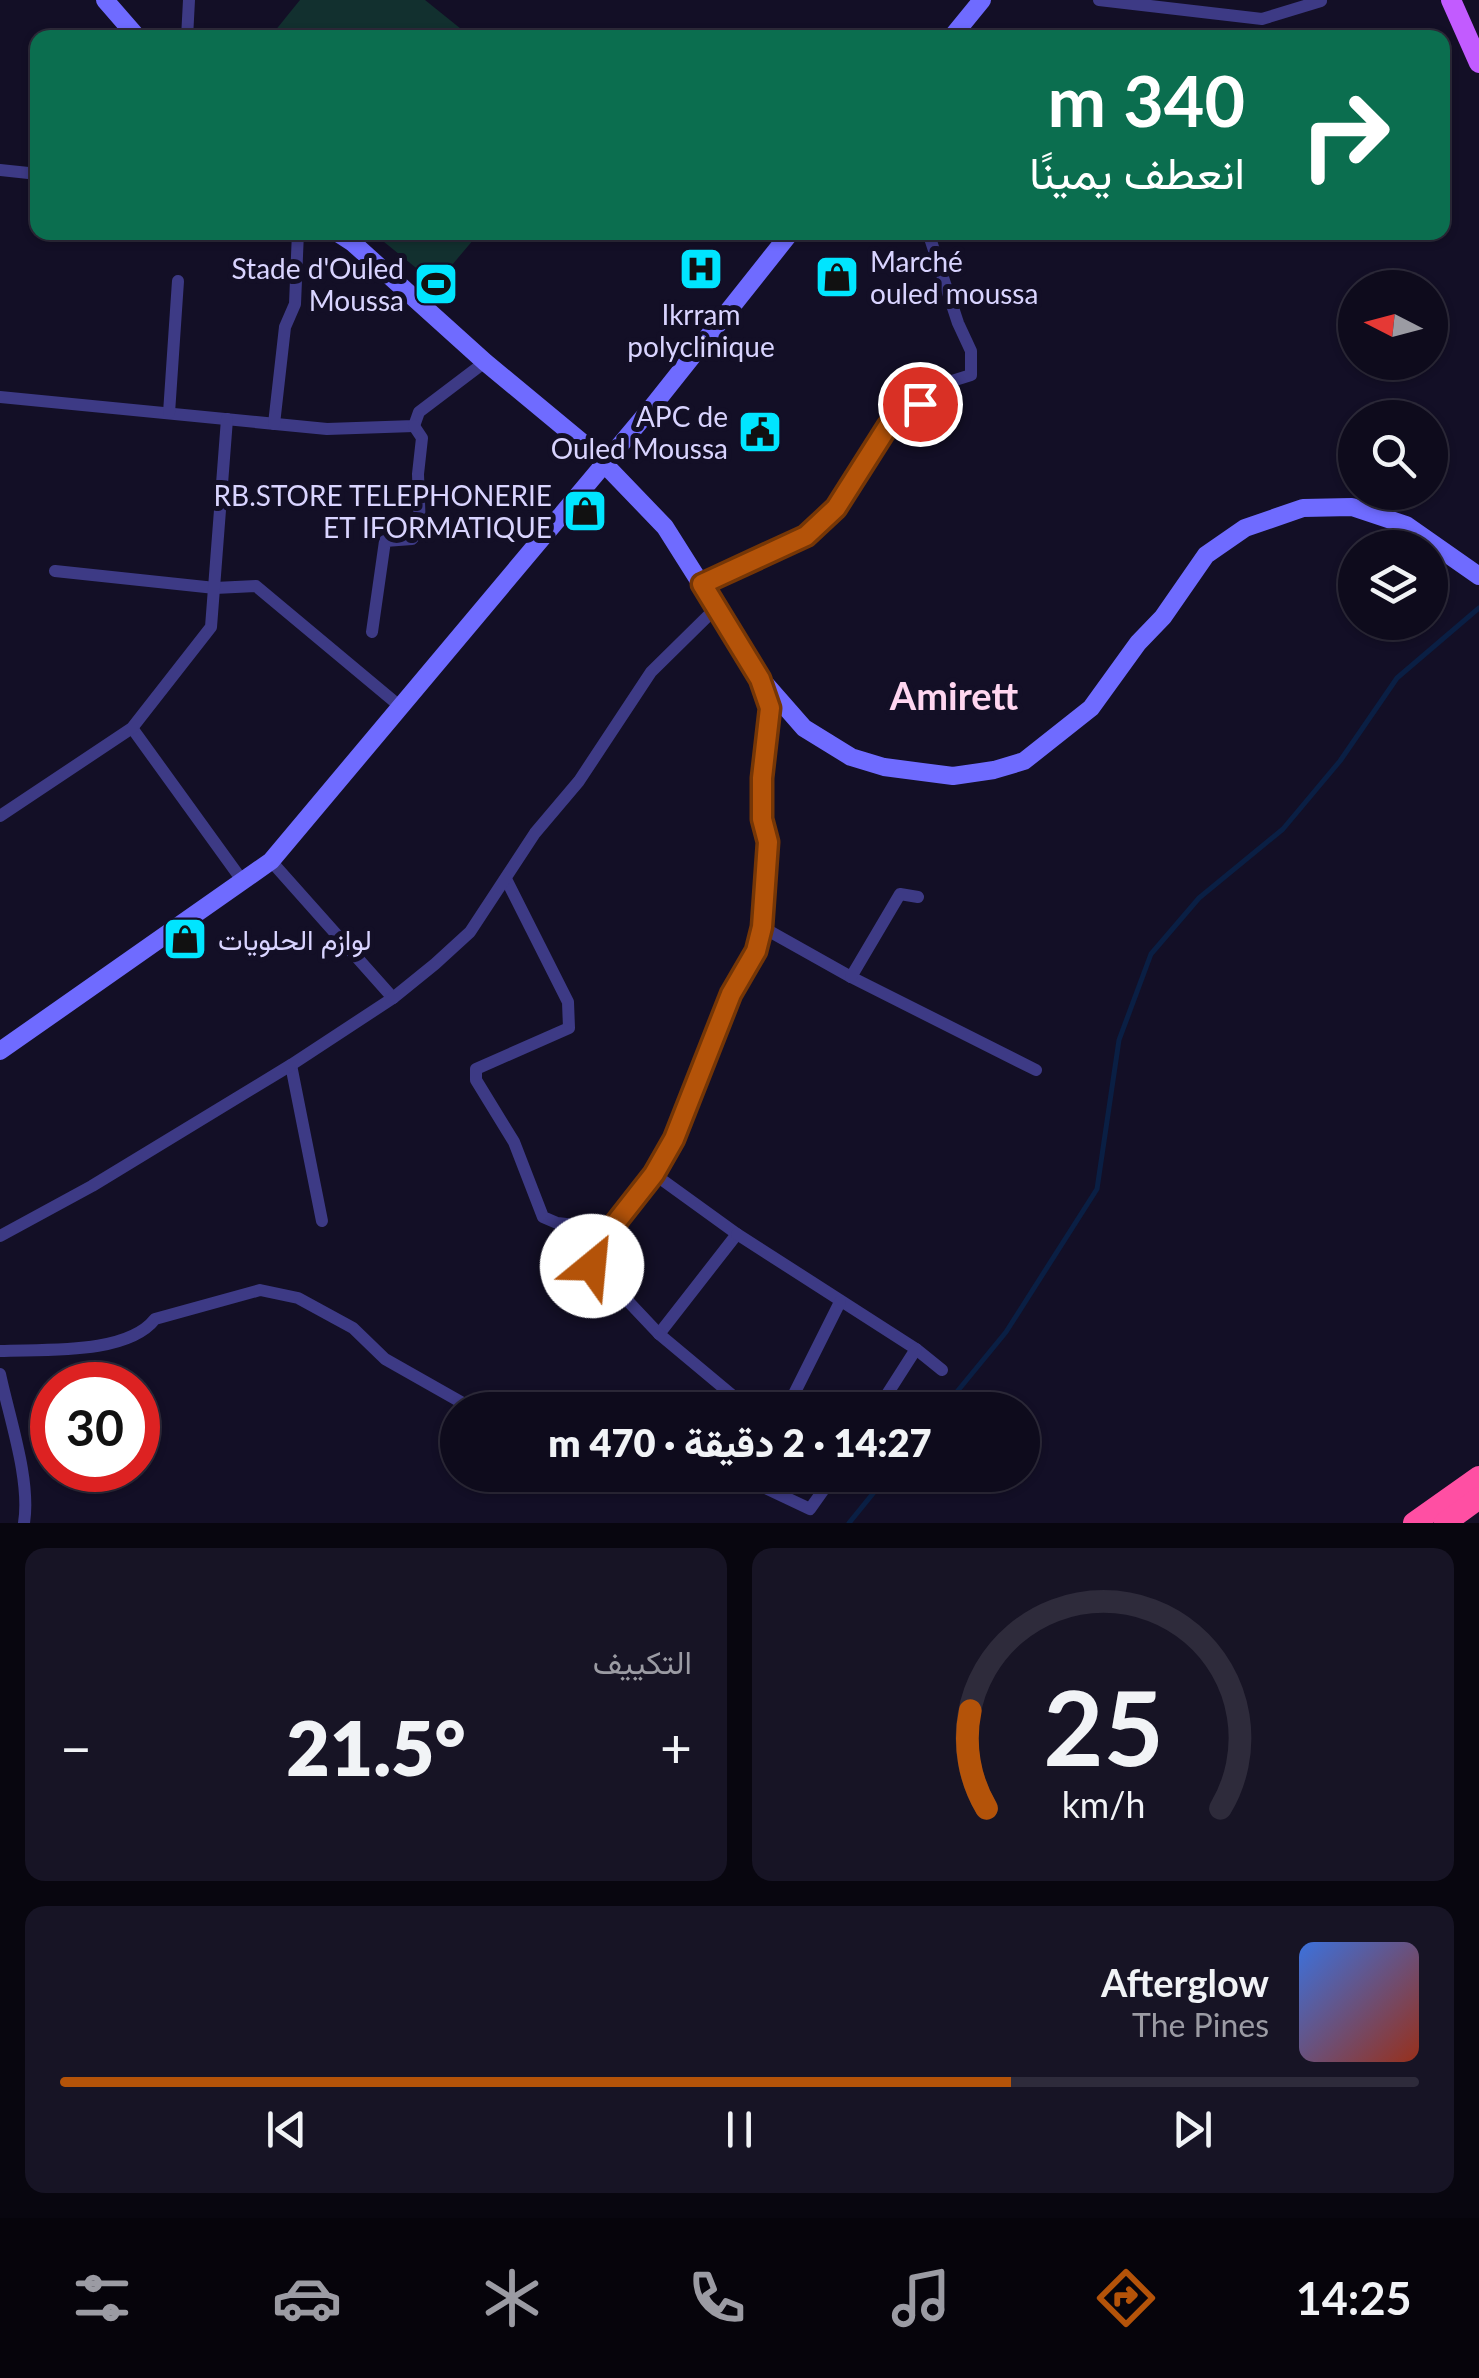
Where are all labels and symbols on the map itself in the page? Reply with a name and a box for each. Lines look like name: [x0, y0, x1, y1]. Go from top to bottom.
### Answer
place label: Marché ouled moussa: [870, 244, 1038, 310]
hospital icon: Ikrram polyclinique: [678, 246, 724, 292]
place label: Stade d'Ouled Moussa: [232, 251, 404, 317]
shop icon: Marché ouled moussa: [814, 254, 860, 300]
sports icon: Stade d'Ouled Moussa: [413, 261, 459, 307]
north arrow: [1338, 270, 1448, 380]
place label: Ikrram polyclinique: [627, 297, 775, 363]
pin: [878, 362, 963, 447]
place label: APC de Ouled Moussa: [551, 399, 728, 465]
public building icon: APC de Ouled Moussa: [737, 409, 783, 455]
place label: RB.STORE TELEPHONERIE ET IFORMATIQUE: [214, 478, 552, 544]
shop icon: RB.STORE TELEPHONERIE ET IFORMATIQUE: [562, 488, 608, 534]
district label: Amirett: [889, 672, 1018, 718]
shop icon: لوازم الحلويات: [162, 916, 208, 962]
place label: لوازم الحلويات: [218, 922, 372, 959]
position arrow: [540, 1214, 644, 1318]
speed limit sign: 30: [30, 1362, 160, 1492]

